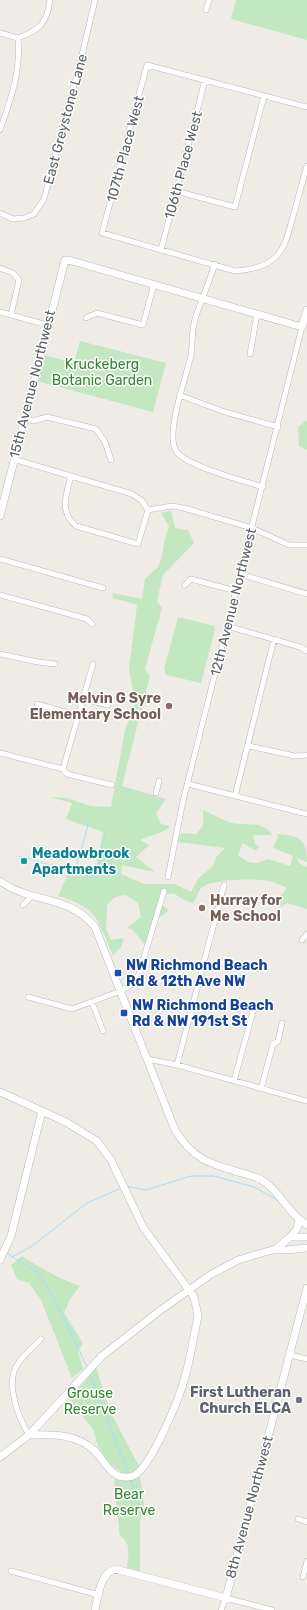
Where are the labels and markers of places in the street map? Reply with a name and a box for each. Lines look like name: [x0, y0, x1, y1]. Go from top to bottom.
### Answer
place label: Melvin G Syre Elementary School: [30, 690, 161, 723]
marker: Melvin G Syre Elementary School: [164, 701, 174, 711]
place label: Meadowbrook Apartments: [32, 845, 130, 878]
marker: Meadowbrook Apartments: [19, 856, 29, 866]
place label: Hurray for Me School: [210, 892, 282, 925]
marker: Hurray for Me School: [197, 903, 207, 913]
place label: NW Richmond Beach Rd & 12th Ave NW: [126, 957, 268, 990]
marker: NW Richmond Beach Rd & 12th Ave NW: [113, 968, 123, 978]
place label: NW Richmond Beach Rd & NW 191st St: [132, 997, 274, 1030]
marker: NW Richmond Beach Rd & NW 191st St: [119, 1008, 129, 1018]
place label: First Lutheran Church ELCA: [190, 1384, 291, 1417]
marker: First Lutheran Church ELCA: [294, 1395, 304, 1405]

